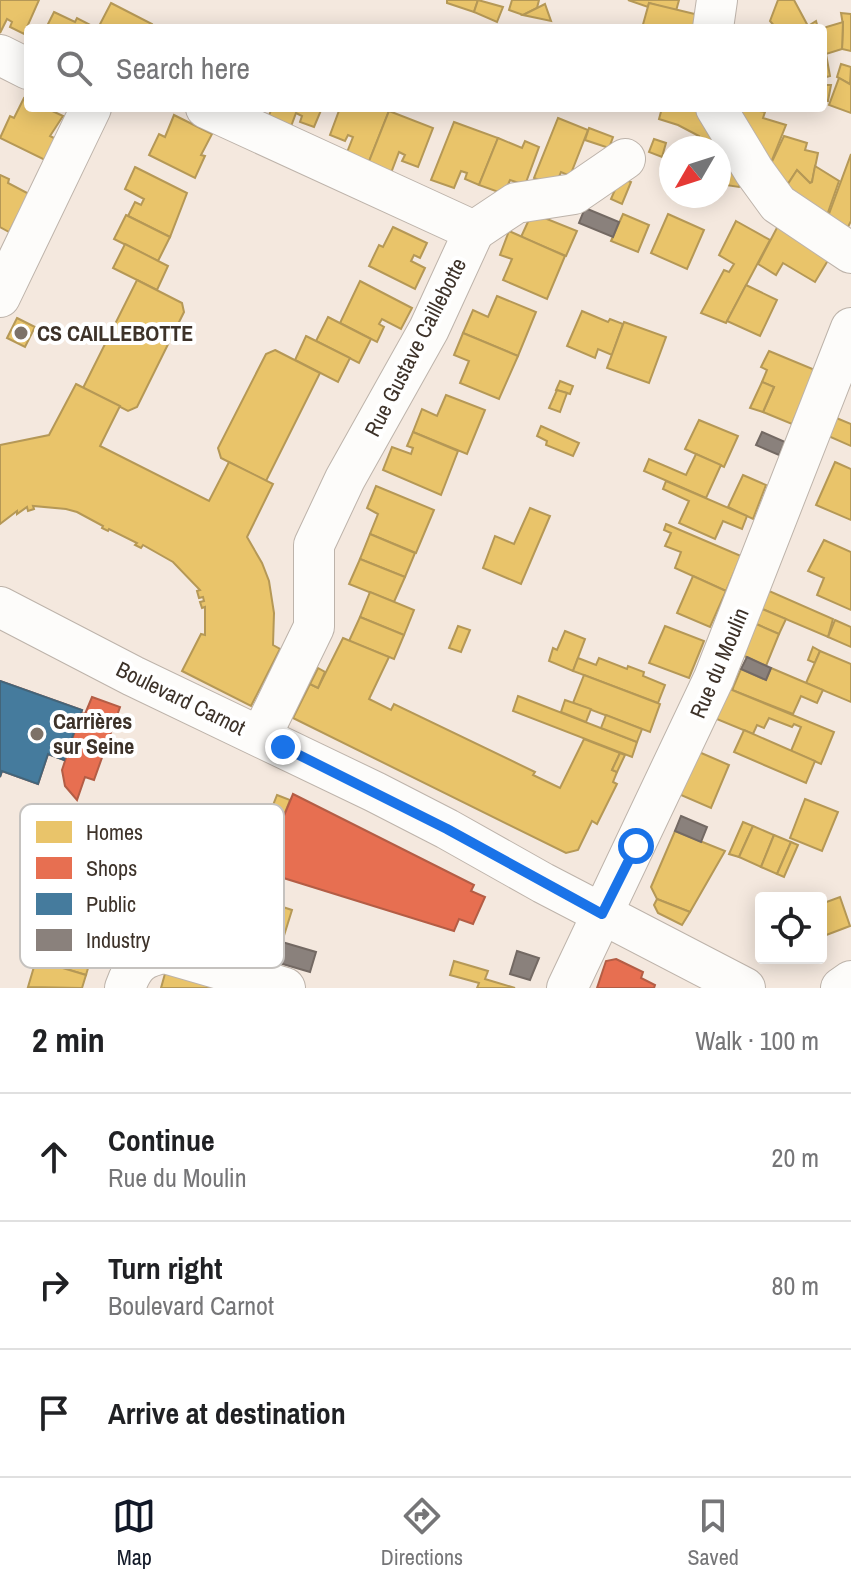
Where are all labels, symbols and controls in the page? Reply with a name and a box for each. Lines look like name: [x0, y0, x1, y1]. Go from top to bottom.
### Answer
search box: [24, 24, 827, 112]
icon: search: [52, 46, 96, 90]
text: Search here: [116, 48, 250, 88]
north arrow: [659, 136, 731, 208]
street label: Rue Gustave Caillebotte: [357, 253, 473, 441]
place label: CS CAILLEBOTTE: [37, 318, 193, 348]
marker: CS CAILLEBOTTE: [12, 324, 30, 342]
street label: Rue du Moulin: [682, 603, 756, 723]
street label: Boulevard Carnot: [111, 654, 251, 742]
place label: Carrières sur Seine: [53, 706, 134, 761]
marker: Carrières sur Seine: [28, 725, 46, 743]
route end: [265, 729, 301, 765]
legend: [20, 804, 284, 968]
text: Homes: [86, 817, 143, 847]
route start: [618, 828, 654, 864]
text: Shops: [86, 853, 137, 883]
text: Public: [86, 889, 136, 919]
map controls: [755, 892, 827, 964]
button: locate: [755, 892, 827, 964]
text: Industry: [86, 925, 150, 955]
text: 2 min: [32, 1017, 105, 1063]
text: Walk · 100 m: [695, 1023, 819, 1058]
text: Continue: [108, 1120, 215, 1160]
icon: ahead: [32, 1135, 76, 1179]
text: 20 m: [772, 1140, 819, 1175]
text: Rue du Moulin: [108, 1160, 247, 1195]
text: Turn right: [108, 1248, 222, 1288]
icon: right: [32, 1263, 76, 1307]
text: 80 m: [772, 1268, 819, 1303]
text: Boulevard Carnot: [108, 1288, 274, 1323]
icon: arrive: [32, 1391, 76, 1435]
text: Arrive at destination: [108, 1393, 346, 1433]
tab: Map: [112, 1494, 156, 1572]
tab: Directions: [381, 1494, 463, 1572]
tab: Saved: [688, 1494, 739, 1572]

